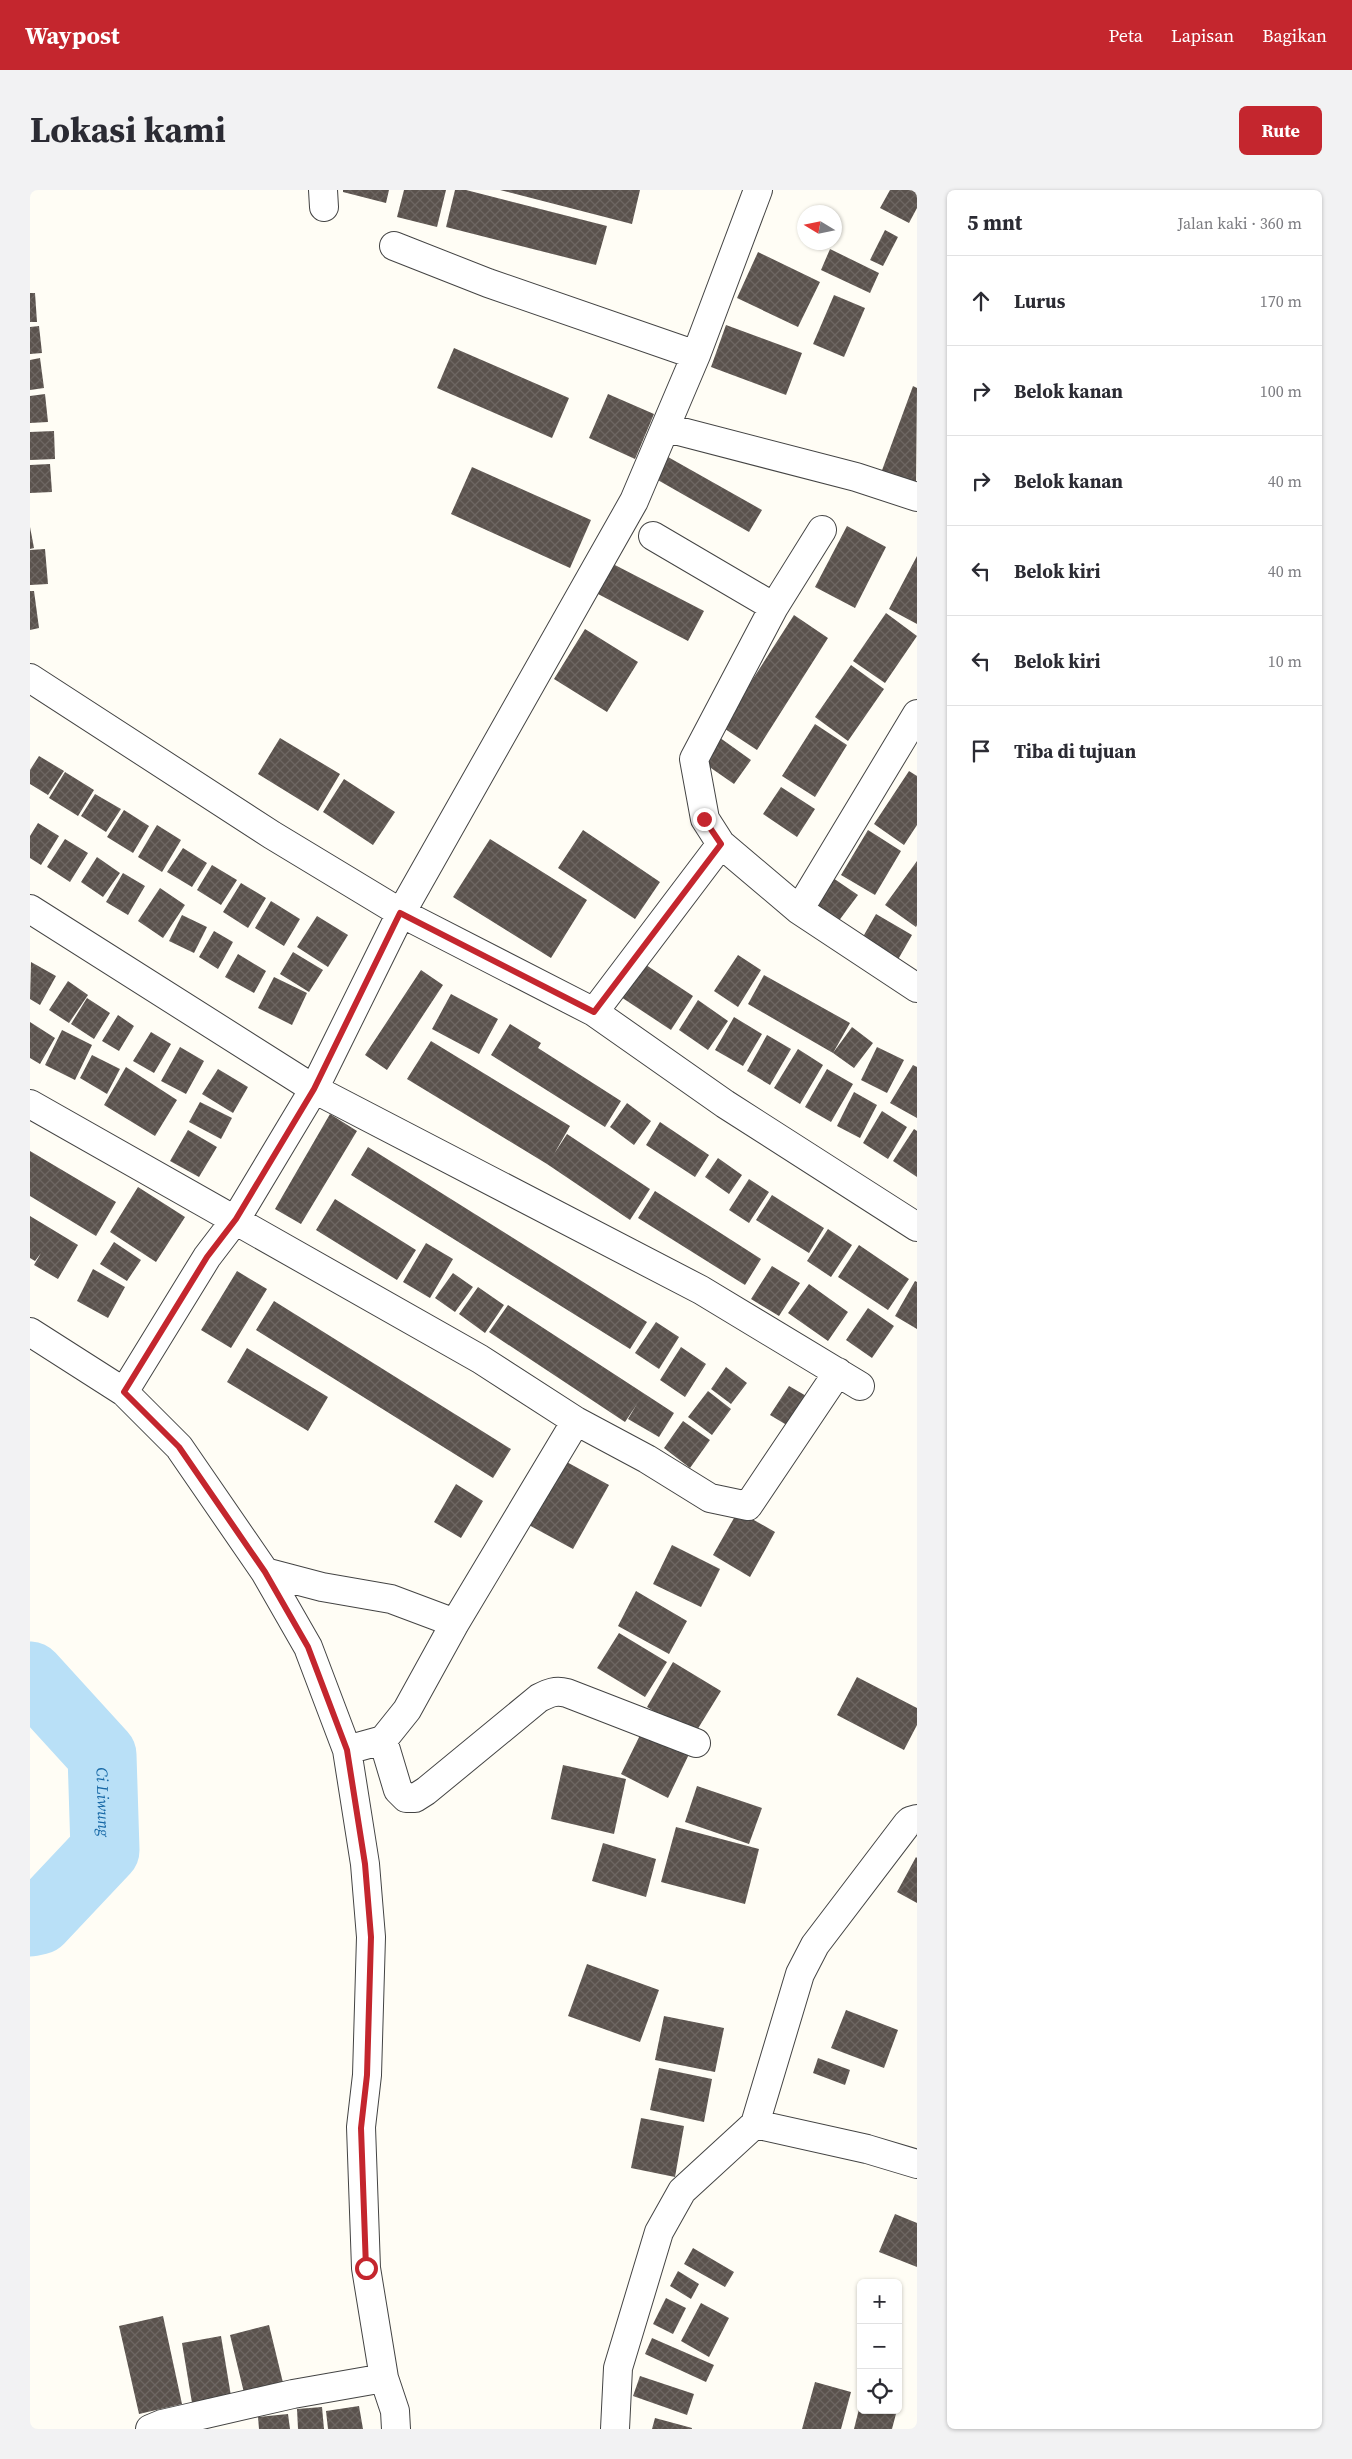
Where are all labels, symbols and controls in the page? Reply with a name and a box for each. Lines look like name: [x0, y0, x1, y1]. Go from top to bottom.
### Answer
text: Waypost: [25, 19, 120, 52]
text: Peta: [1109, 23, 1143, 48]
text: Lapisan: [1171, 23, 1234, 48]
text: Bagikan: [1262, 23, 1327, 48]
text: Lokasi kami: [30, 106, 226, 154]
button: Rute: [1239, 106, 1322, 155]
north arrow: [797, 205, 842, 250]
text: 5 mnt: [967, 208, 1022, 237]
text: Jalan kaki · 360 m: [1177, 212, 1302, 234]
icon: ahead: [967, 287, 995, 315]
text: Lurus: [1014, 288, 1065, 314]
text: 170 m: [1260, 290, 1302, 312]
icon: right: [967, 377, 995, 405]
text: Belok kanan: [1014, 378, 1123, 404]
text: 100 m: [1260, 380, 1302, 402]
icon: right: [967, 467, 995, 495]
text: Belok kanan: [1014, 468, 1123, 494]
text: 40 m: [1268, 470, 1302, 492]
icon: left: [967, 557, 995, 585]
text: Belok kiri: [1014, 558, 1101, 584]
text: 40 m: [1268, 560, 1302, 582]
icon: left: [967, 647, 995, 675]
text: Belok kiri: [1014, 648, 1101, 674]
text: 10 m: [1268, 650, 1302, 672]
icon: arrive: [967, 737, 995, 765]
text: Tiba di tujuan: [1014, 738, 1136, 764]
route end: [693, 808, 716, 831]
water label: Ci Liwung: [91, 1767, 116, 1838]
route start: [355, 2257, 378, 2280]
map controls: [857, 2279, 902, 2414]
button: +: [857, 2279, 902, 2324]
button: −: [857, 2324, 902, 2369]
button: locate: [857, 2369, 902, 2414]

